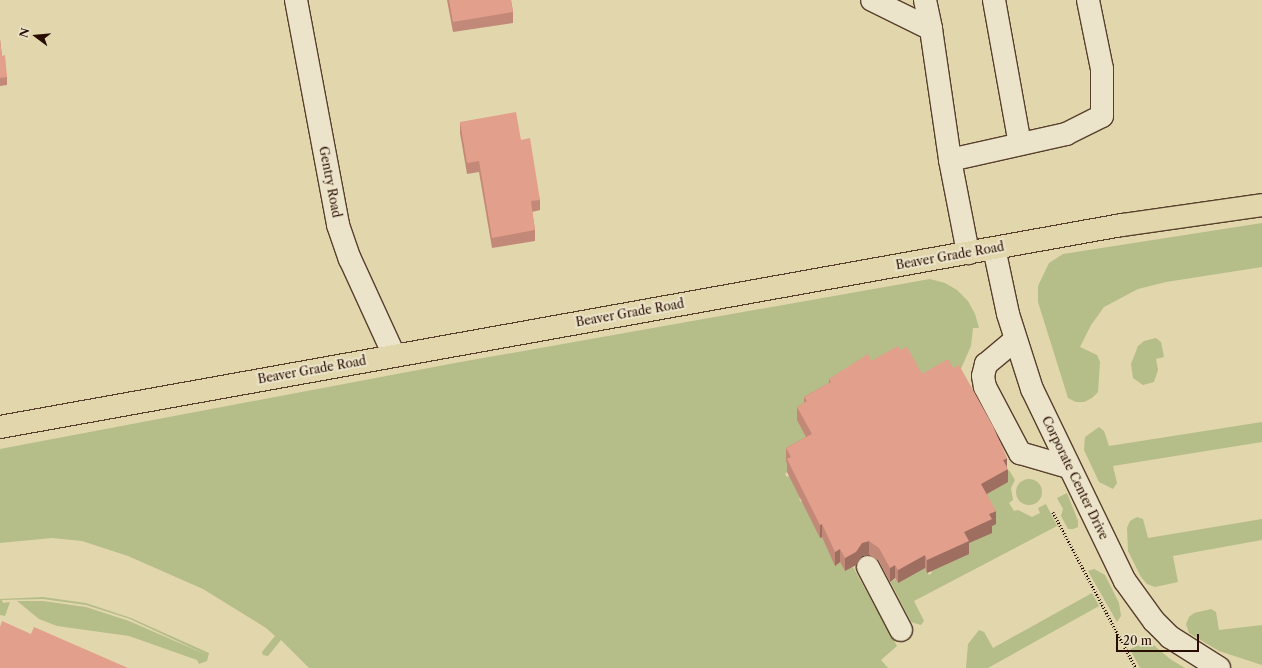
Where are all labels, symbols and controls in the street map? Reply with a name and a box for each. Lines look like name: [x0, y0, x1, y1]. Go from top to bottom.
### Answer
north arrow: [16, 16, 56, 56]
text: N: [16, 26, 33, 39]
street label: Gentry Road: [316, 145, 344, 219]
street label: Beaver Grade Road: [895, 239, 1005, 273]
street label: Beaver Grade Road: [575, 296, 685, 330]
street label: Beaver Grade Road: [257, 353, 367, 387]
street label: Corporate Center Drive: [1039, 414, 1111, 542]
scale bar: [1118, 626, 1201, 652]
text: 20 m: [1123, 633, 1152, 648]

